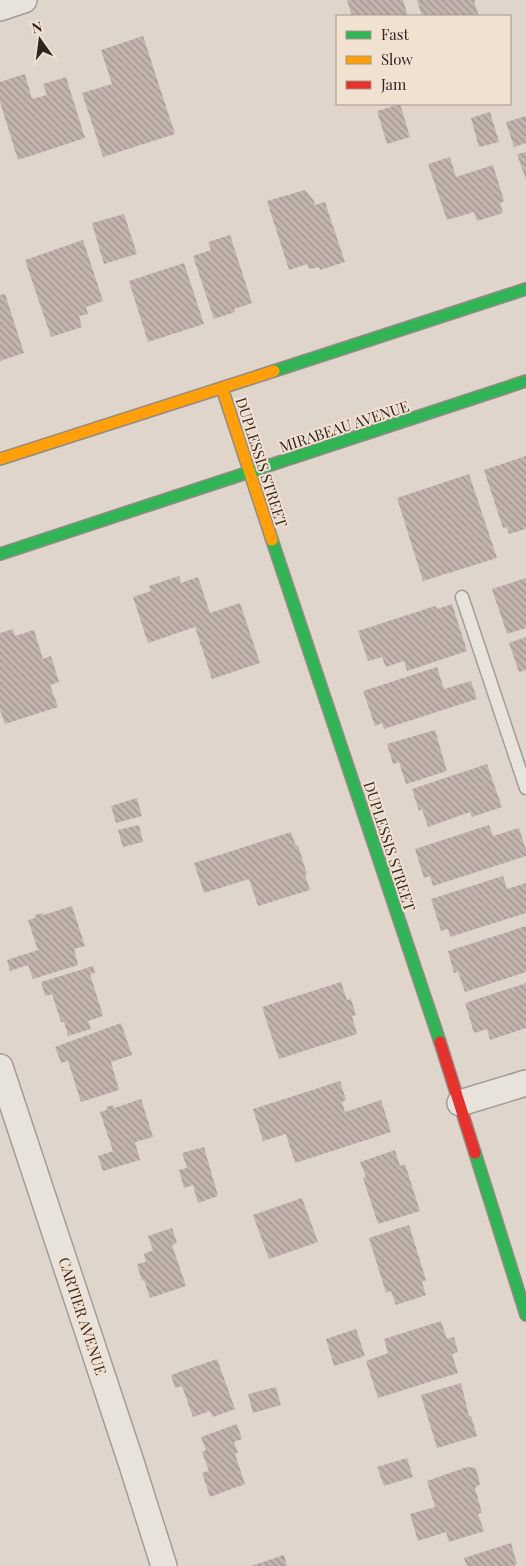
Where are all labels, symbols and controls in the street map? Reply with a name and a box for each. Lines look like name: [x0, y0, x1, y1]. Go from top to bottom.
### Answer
north arrow: [15, 15, 65, 65]
legend: [336, 15, 511, 105]
text: N: [30, 16, 44, 37]
text: Fast: [381, 24, 410, 44]
text: Slow: [381, 49, 413, 69]
text: Jam: [380, 74, 407, 94]
street label: DUPLESSIS STREET: [232, 394, 292, 530]
street label: MIRABEAU AVENUE: [276, 396, 412, 456]
street label: DUPLESSIS STREET: [360, 778, 420, 914]
street label: CARTIER AVENUE: [55, 1255, 111, 1377]

